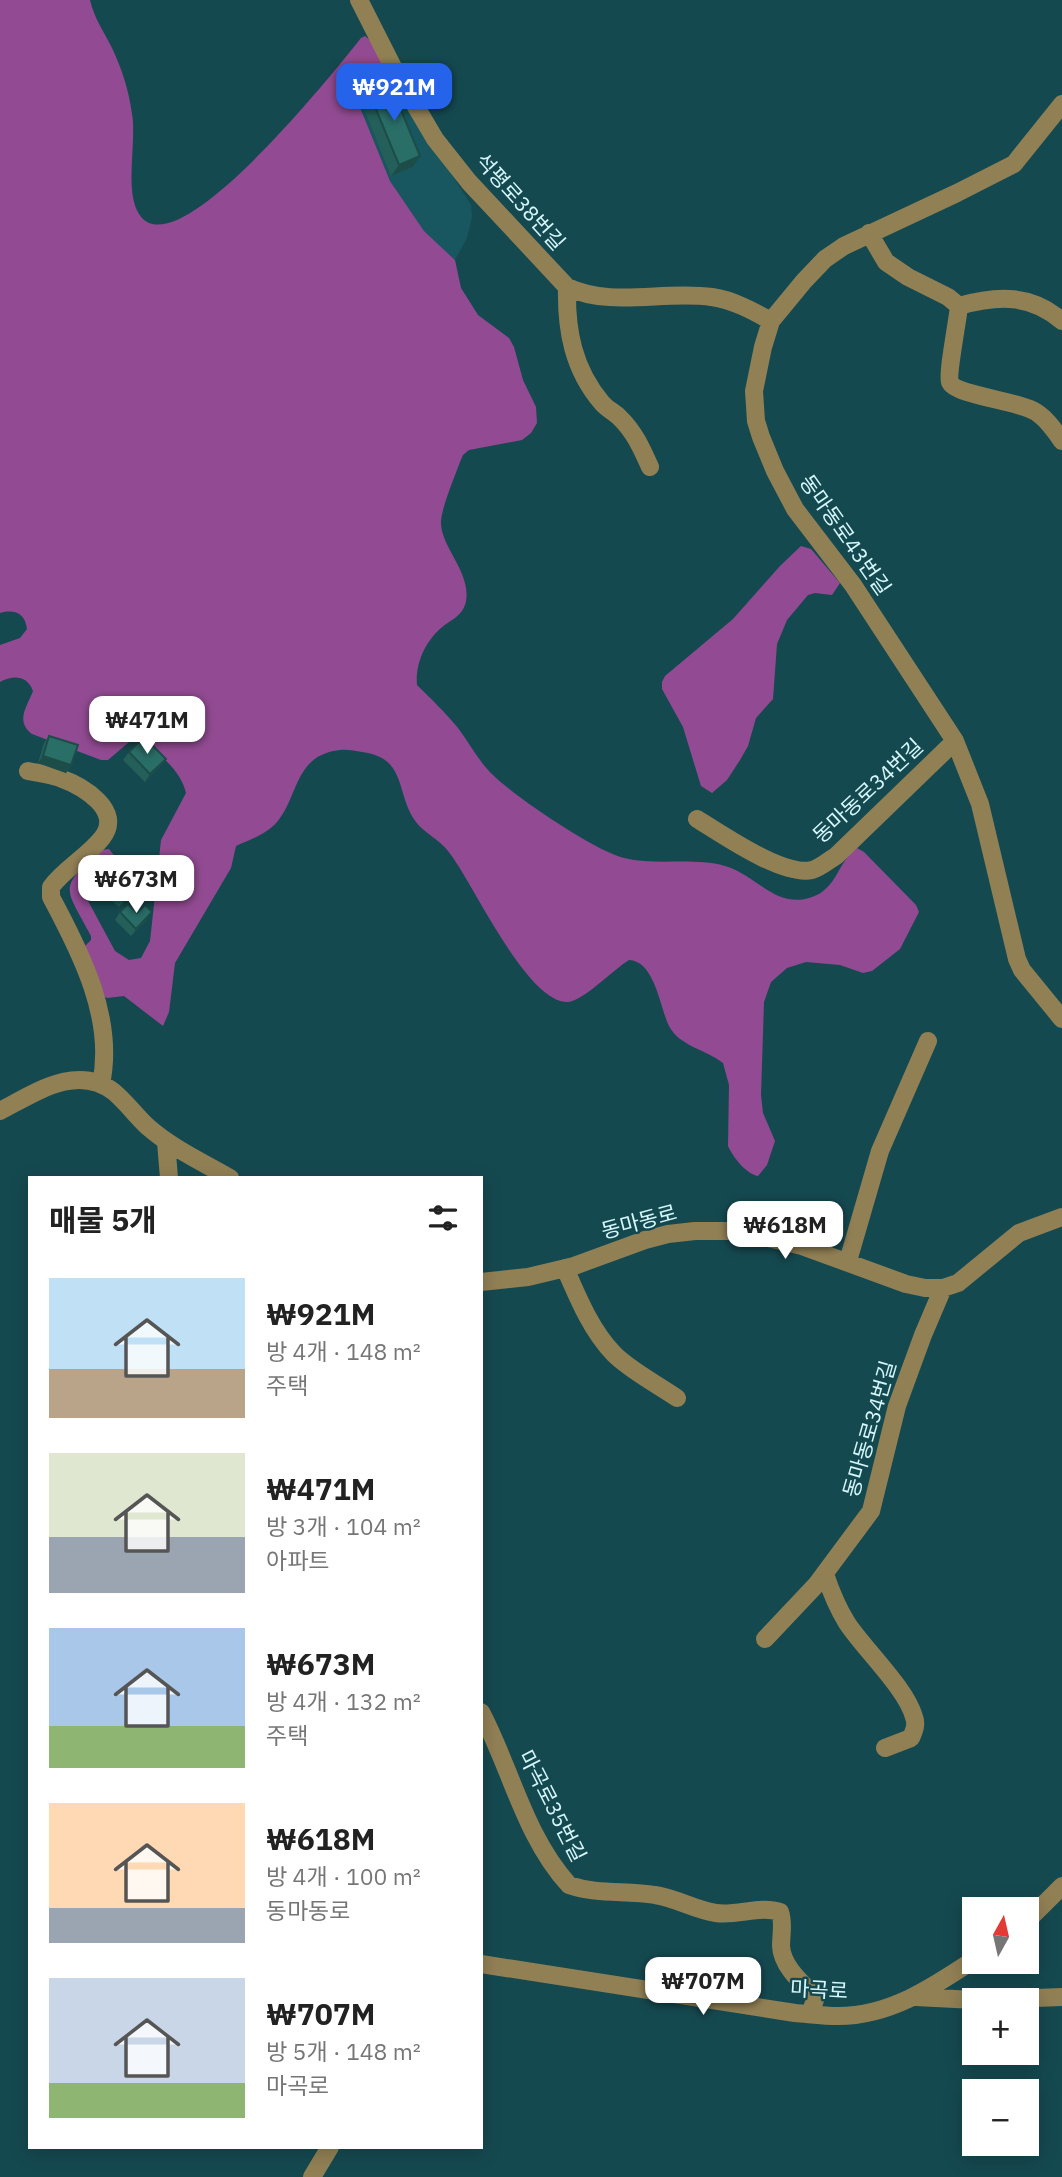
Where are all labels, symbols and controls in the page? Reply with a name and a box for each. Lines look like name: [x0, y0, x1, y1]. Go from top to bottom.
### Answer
pin: ₩921M: [345, 64, 443, 123]
text: ₩921M: [352, 71, 436, 101]
street label: 석평로38번길: [470, 147, 572, 256]
street label: 동마동로43번길: [794, 469, 898, 600]
pin: ₩471M: [98, 696, 196, 756]
text: ₩471M: [105, 704, 189, 734]
street label: 동마동로34번길: [806, 732, 928, 849]
pin: ₩673M: [87, 856, 185, 915]
text: ₩673M: [94, 863, 178, 893]
street label: 동마동로: [598, 1198, 680, 1245]
icon: filters: [424, 1199, 462, 1237]
text: 매물 5개: [49, 1200, 157, 1239]
pin: ₩618M: [736, 1202, 834, 1261]
text: ₩618M: [743, 1209, 827, 1239]
text: ₩921M: [266, 1294, 375, 1333]
icon: home: [105, 1306, 189, 1390]
text: 방 4개 · 148 m²: [266, 1336, 421, 1366]
street label: 동마동로34번길: [836, 1357, 902, 1500]
text: 주택: [266, 1370, 308, 1400]
text: ₩471M: [266, 1469, 375, 1508]
icon: home: [105, 1481, 189, 1565]
text: 방 3개 · 104 m²: [266, 1511, 421, 1541]
text: 아파트: [266, 1545, 329, 1575]
text: ₩673M: [266, 1644, 375, 1683]
icon: home: [105, 1656, 189, 1740]
text: 방 4개 · 132 m²: [266, 1686, 421, 1716]
text: 주택: [266, 1720, 308, 1750]
street label: 마곡로35번길: [513, 1745, 593, 1866]
text: ₩618M: [266, 1819, 375, 1858]
icon: home: [105, 1831, 189, 1915]
text: 방 4개 · 100 m²: [266, 1861, 421, 1891]
text: 동마동로: [266, 1895, 351, 1925]
north arrow: [962, 1897, 1040, 1974]
map controls: [962, 1897, 1039, 2156]
pin: ₩707M: [654, 1958, 752, 2017]
text: ₩707M: [661, 1965, 745, 1995]
street label: 마곡로: [789, 1974, 849, 2004]
button: +: [962, 1988, 1039, 2065]
text: ₩707M: [266, 1994, 375, 2033]
icon: home: [105, 2006, 189, 2090]
text: 방 5개 · 148 m²: [266, 2036, 421, 2066]
text: 마곡로: [266, 2070, 329, 2100]
button: −: [962, 2079, 1039, 2156]

